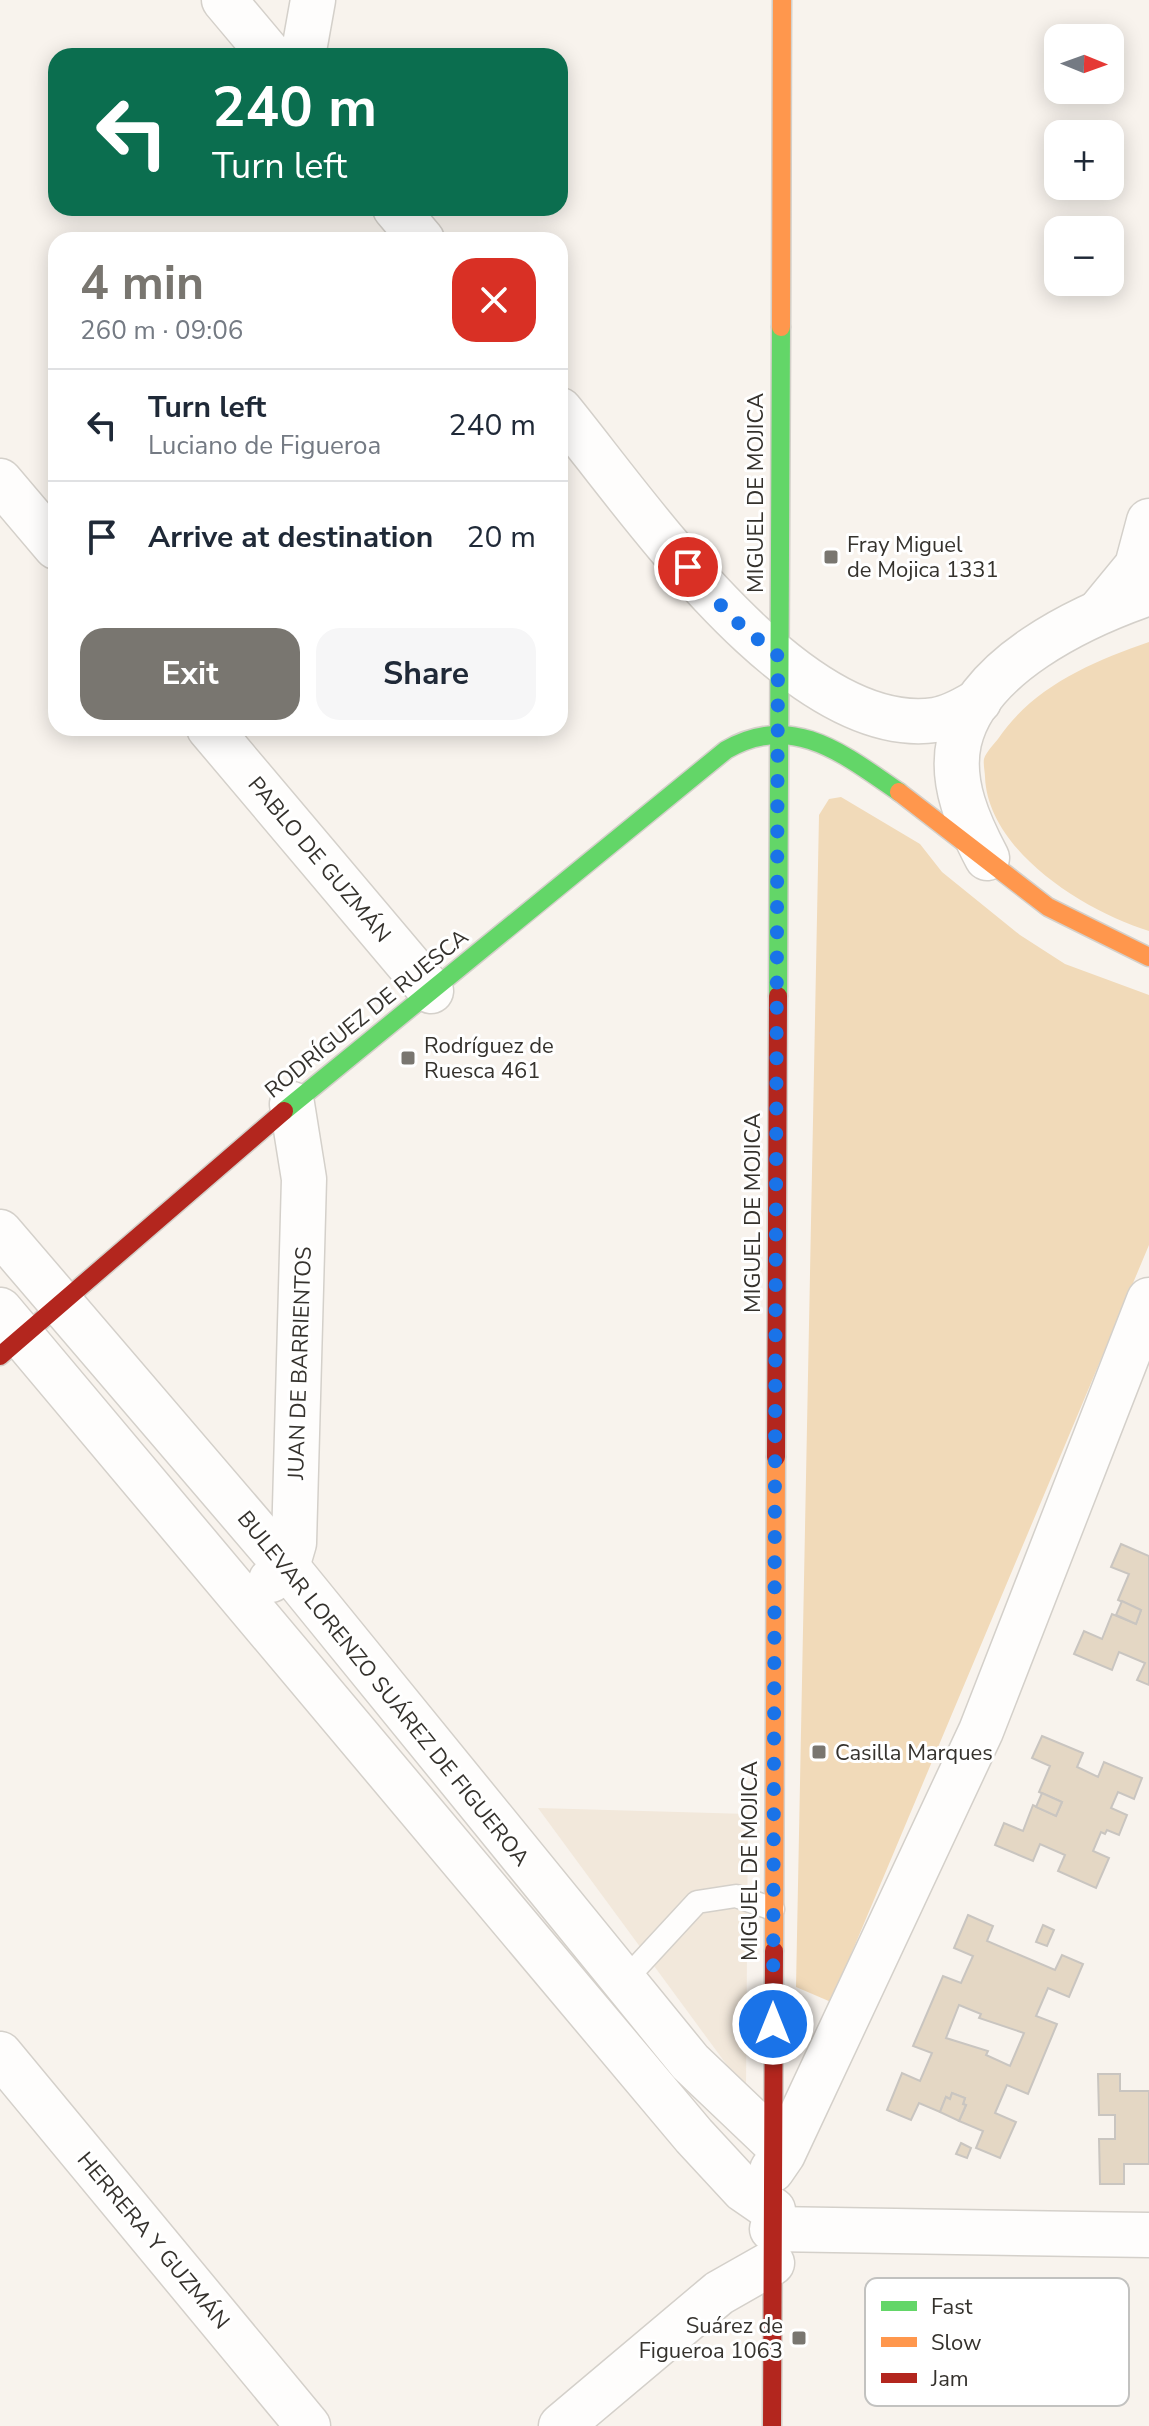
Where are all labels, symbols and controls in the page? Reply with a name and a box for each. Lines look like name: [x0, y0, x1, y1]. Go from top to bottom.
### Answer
north arrow: [1044, 24, 1124, 104]
map controls: [1044, 24, 1124, 296]
text: 240 m: [212, 69, 377, 146]
icon: left: [80, 80, 184, 184]
button: +: [1044, 120, 1124, 200]
text: Turn left: [212, 142, 347, 191]
button: −: [1044, 216, 1124, 296]
text: 4 min: [80, 250, 204, 316]
button: close: [452, 258, 536, 342]
text: 260 m · 09:06: [80, 313, 243, 348]
text: Turn left: [148, 387, 266, 428]
street label: MIGUEL DE MOJICA: [741, 393, 771, 593]
icon: left: [80, 403, 124, 447]
text: 240 m: [449, 405, 536, 446]
text: Luciano de Figueroa: [148, 428, 381, 463]
icon: arrive: [80, 515, 124, 559]
text: Arrive at destination: [148, 517, 433, 558]
text: 20 m: [467, 517, 536, 558]
place label: Fray Miguel de Mojica 1331: [847, 530, 999, 585]
pin: [654, 533, 722, 601]
icon: arrive: [666, 545, 710, 589]
marker: Fray Miguel de Mojica 1331: [822, 548, 840, 566]
button: Exit: [80, 628, 300, 720]
button: Share: [316, 628, 536, 720]
street label: PABLO DE GUZMÁN: [241, 770, 398, 949]
street label: RODRÍGUEZ DE RUESCA: [259, 922, 475, 1105]
place label: Rodríguez de Ruesca 461: [424, 1031, 554, 1086]
marker: Rodríguez de Ruesca 461: [399, 1049, 417, 1067]
street label: MIGUEL DE MOJICA: [738, 1113, 768, 1313]
street label: JUAN DE BARRIENTOS: [281, 1246, 319, 1481]
street label: BULEVAR LORENZO SUÁREZ DE FIGUEROA: [230, 1505, 536, 1873]
place label: Casilla Marques: [835, 1738, 993, 1768]
marker: Casilla Marques: [810, 1743, 828, 1761]
street label: MIGUEL DE MOJICA: [735, 1761, 765, 1961]
position arrow: [731, 1982, 815, 2066]
street label: HERRERA Y GUZMÁN: [70, 2146, 236, 2336]
legend: [865, 2278, 1129, 2406]
text: Fast: [931, 2292, 973, 2322]
place label: Suárez de Figueroa 1063: [639, 2311, 783, 2366]
text: Slow: [931, 2328, 982, 2358]
marker: Suárez de Figueroa 1063: [790, 2329, 808, 2347]
text: Jam: [930, 2364, 969, 2394]

